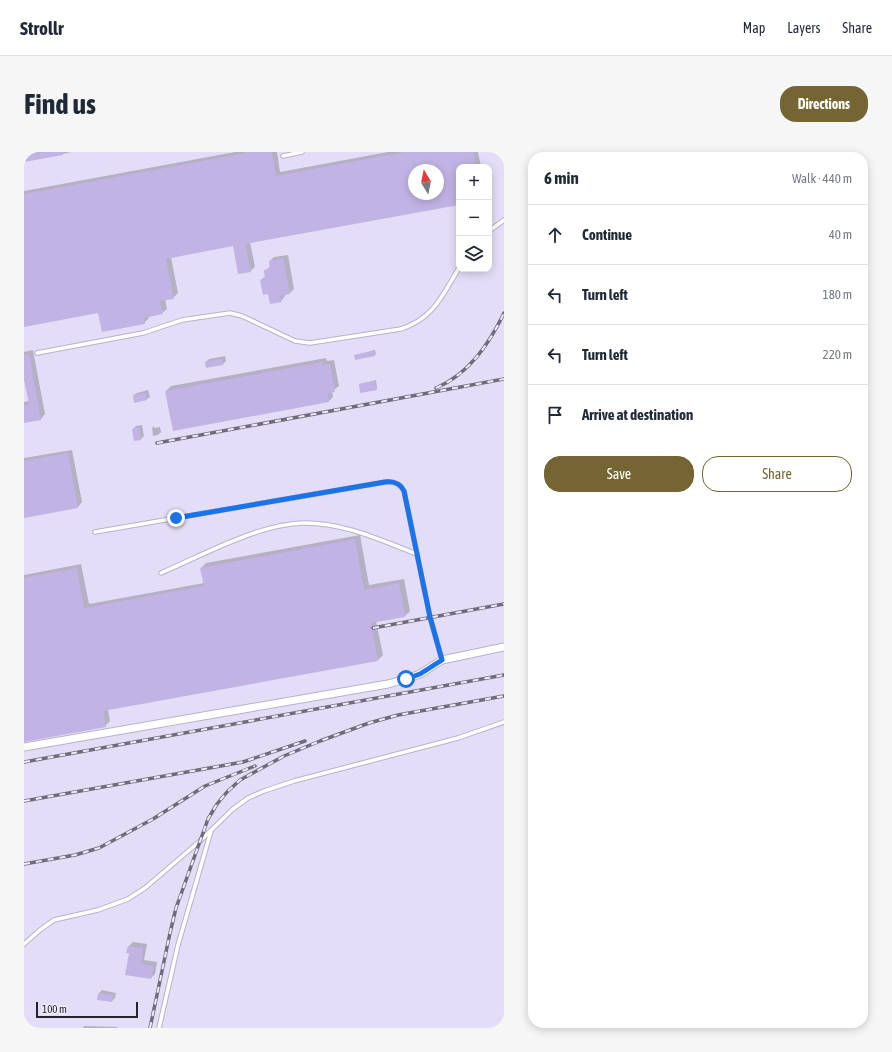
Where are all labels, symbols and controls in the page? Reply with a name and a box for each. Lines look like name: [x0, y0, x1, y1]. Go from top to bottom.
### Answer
text: Strollr: [20, 17, 64, 39]
text: Map: [743, 20, 765, 36]
text: Layers: [787, 20, 820, 36]
text: Share: [842, 20, 872, 36]
button: Directions: [780, 86, 868, 122]
text: Find us: [24, 88, 96, 120]
north arrow: [408, 164, 444, 200]
map controls: [456, 164, 492, 272]
button: +: [456, 164, 492, 200]
text: 6 min: [544, 168, 579, 188]
text: Walk · 440 m: [792, 171, 852, 186]
button: −: [456, 200, 492, 236]
icon: ahead: [544, 224, 566, 246]
text: Continue: [582, 226, 632, 243]
text: 40 m: [829, 227, 852, 242]
button: layers: [456, 236, 492, 272]
icon: left: [544, 284, 566, 306]
text: Turn left: [582, 286, 628, 303]
text: 180 m: [823, 287, 852, 302]
icon: left: [544, 344, 566, 366]
text: Turn left: [582, 346, 628, 363]
text: 220 m: [823, 347, 852, 362]
icon: arrive: [544, 404, 566, 426]
text: Arrive at destination: [582, 406, 693, 423]
button: Save: [544, 456, 694, 492]
button: Share: [702, 456, 852, 492]
route end: [167, 509, 185, 527]
route start: [397, 670, 415, 688]
scale bar: [36, 1000, 138, 1019]
text: 100 m: [42, 1003, 67, 1015]

